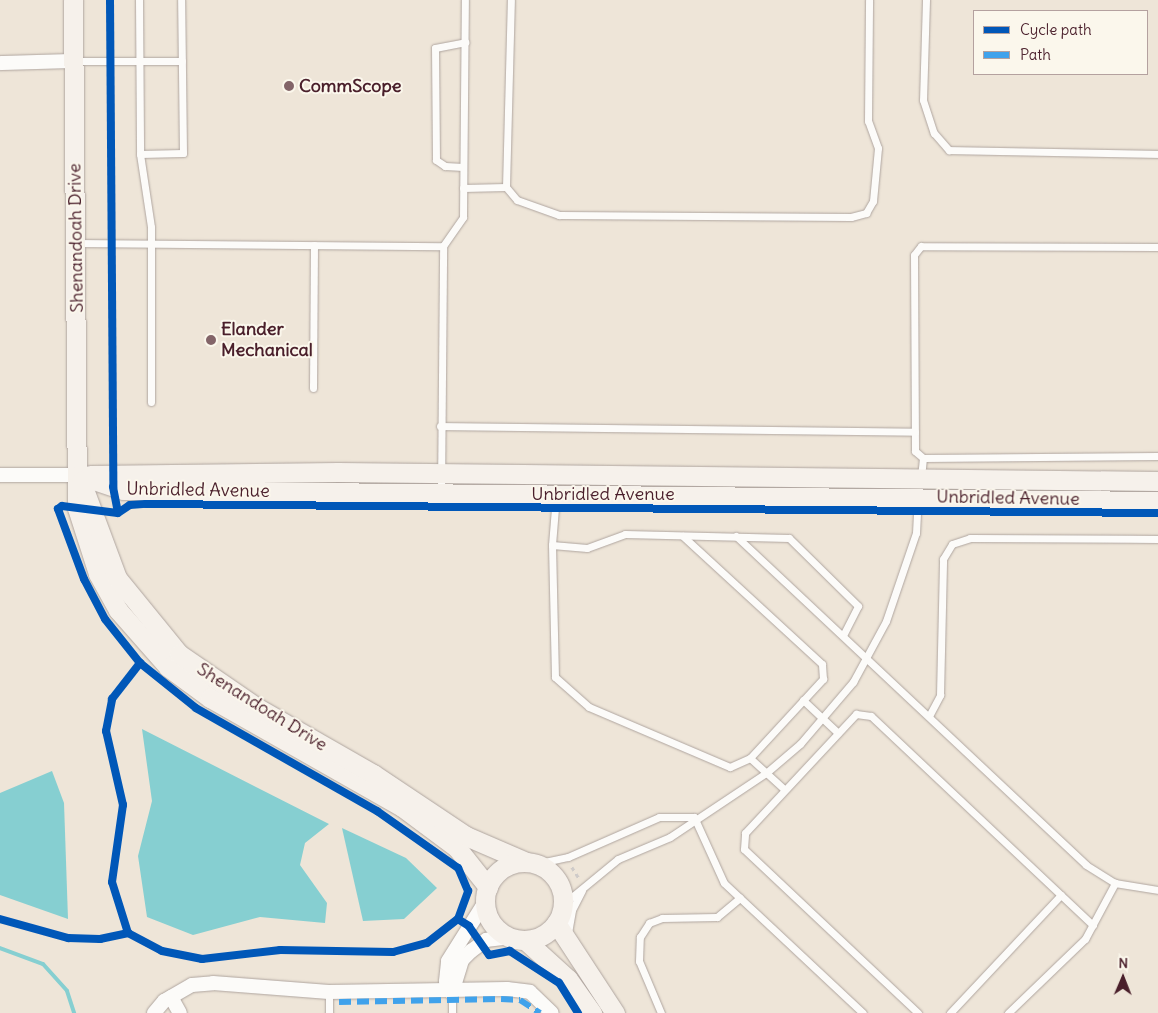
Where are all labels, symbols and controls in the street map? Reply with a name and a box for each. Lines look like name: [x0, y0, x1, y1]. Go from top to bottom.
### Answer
legend: [973, 10, 1148, 75]
text: Cycle path: [1020, 20, 1092, 39]
text: Path: [1020, 45, 1051, 64]
place label: CommScope: [299, 75, 401, 97]
marker: CommScope: [283, 80, 295, 92]
street label: Shenandoah Drive: [64, 163, 88, 313]
place label: Elander Mechanical: [221, 319, 313, 362]
marker: Elander Mechanical: [205, 334, 217, 346]
street label: Unbridled Avenue: [126, 478, 270, 502]
street label: Unbridled Avenue: [531, 483, 675, 505]
street label: Unbridled Avenue: [936, 486, 1080, 510]
street label: Shenandoah Drive: [193, 658, 331, 756]
north arrow: [1098, 953, 1148, 1003]
text: N: [1118, 954, 1128, 972]

